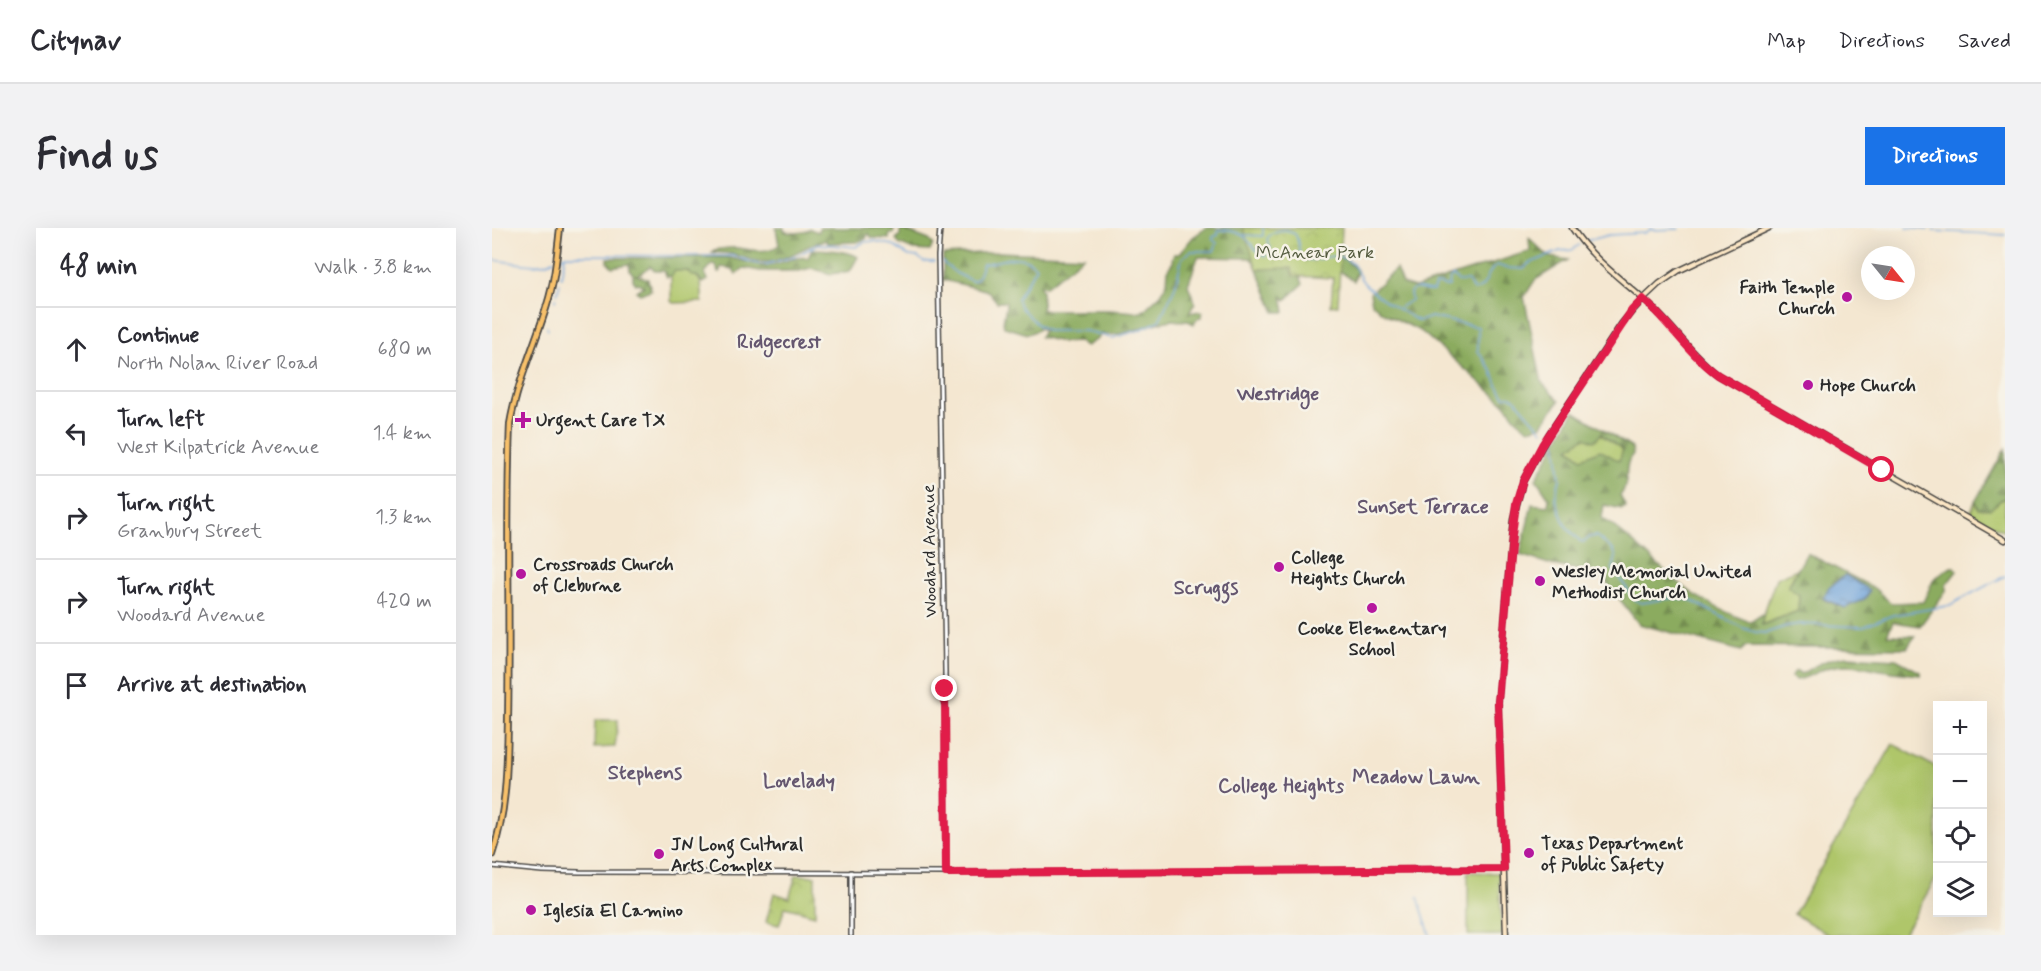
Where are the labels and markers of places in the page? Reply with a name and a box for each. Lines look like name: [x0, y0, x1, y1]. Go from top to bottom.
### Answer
place label: Faith Temple Church: [1740, 276, 1835, 321]
marker: Faith Temple Church: [1840, 290, 1854, 304]
place label: Hope Church: [1820, 374, 1916, 398]
marker: Hope Church: [1801, 378, 1815, 392]
place label: Urgent Care TX: [536, 409, 665, 435]
marker: Urgent Care TX: [514, 411, 532, 429]
place label: College Heights Church: [1291, 546, 1405, 591]
place label: Crossroads Church of Cleburne: [533, 553, 674, 598]
marker: College Heights Church: [1272, 560, 1286, 574]
place label: Wesley Memorial United Methodist Church: [1551, 560, 1752, 605]
marker: Crossroads Church of Cleburne: [514, 567, 528, 581]
marker: Wesley Memorial United Methodist Church: [1533, 574, 1547, 588]
marker: Cooke Elementary School: [1365, 601, 1379, 615]
place label: Cooke Elementary School: [1298, 617, 1446, 662]
place label: Texas Department of Public Safety: [1541, 832, 1683, 877]
place label: JN Long Cultural Arts Complex: [671, 833, 804, 878]
marker: Texas Department of Public Safety: [1522, 846, 1536, 860]
marker: JN Long Cultural Arts Complex: [652, 847, 666, 861]
place label: Iglesia El Camino: [543, 899, 683, 923]
marker: Iglesia El Camino: [524, 903, 538, 917]

